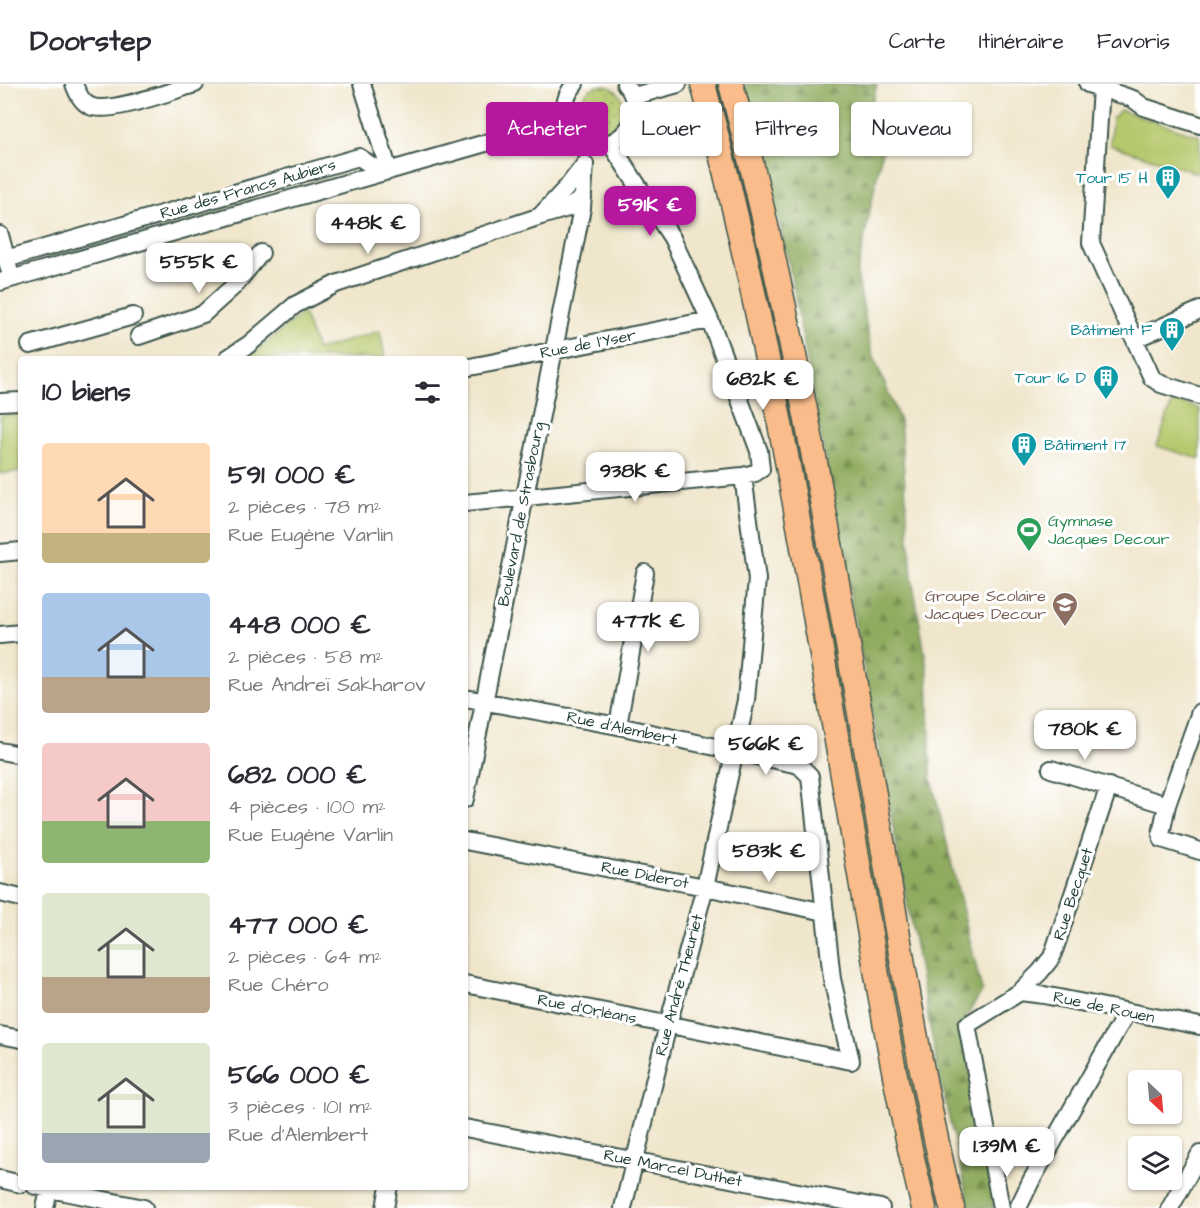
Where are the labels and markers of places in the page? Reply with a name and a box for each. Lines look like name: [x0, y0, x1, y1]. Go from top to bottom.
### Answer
building icon: Tour 15 H: [1153, 163, 1183, 201]
place label: Tour 15 H: [1076, 167, 1148, 189]
pin: 591K €: [601, 186, 699, 237]
pin: 448K €: [319, 204, 417, 255]
pin: 555K €: [150, 243, 248, 294]
building icon: Bâtiment F: [1157, 315, 1187, 353]
place label: Bâtiment F: [1071, 319, 1152, 341]
pin: 682K €: [714, 360, 812, 411]
building icon: Tour 16 D: [1091, 363, 1121, 401]
place label: Tour 16 D: [1015, 367, 1086, 389]
building icon: Bâtiment 17: [1009, 430, 1039, 468]
place label: Bâtiment 17: [1044, 434, 1126, 456]
pin: 938K €: [586, 452, 684, 503]
place label: Gymnase Jacques Decour: [1048, 510, 1169, 550]
sports icon: Gymnase Jacques Decour: [1014, 515, 1044, 553]
place label: Groupe Scolaire Jacques Decour: [925, 585, 1046, 625]
school or university icon: Groupe Scolaire Jacques Decour: [1050, 590, 1080, 628]
pin: 477K €: [599, 602, 697, 653]
pin: 780K €: [1036, 710, 1134, 761]
pin: 566K €: [717, 725, 815, 776]
pin: 583K €: [720, 832, 818, 883]
pin: 1.39M €: [952, 1127, 1062, 1178]

